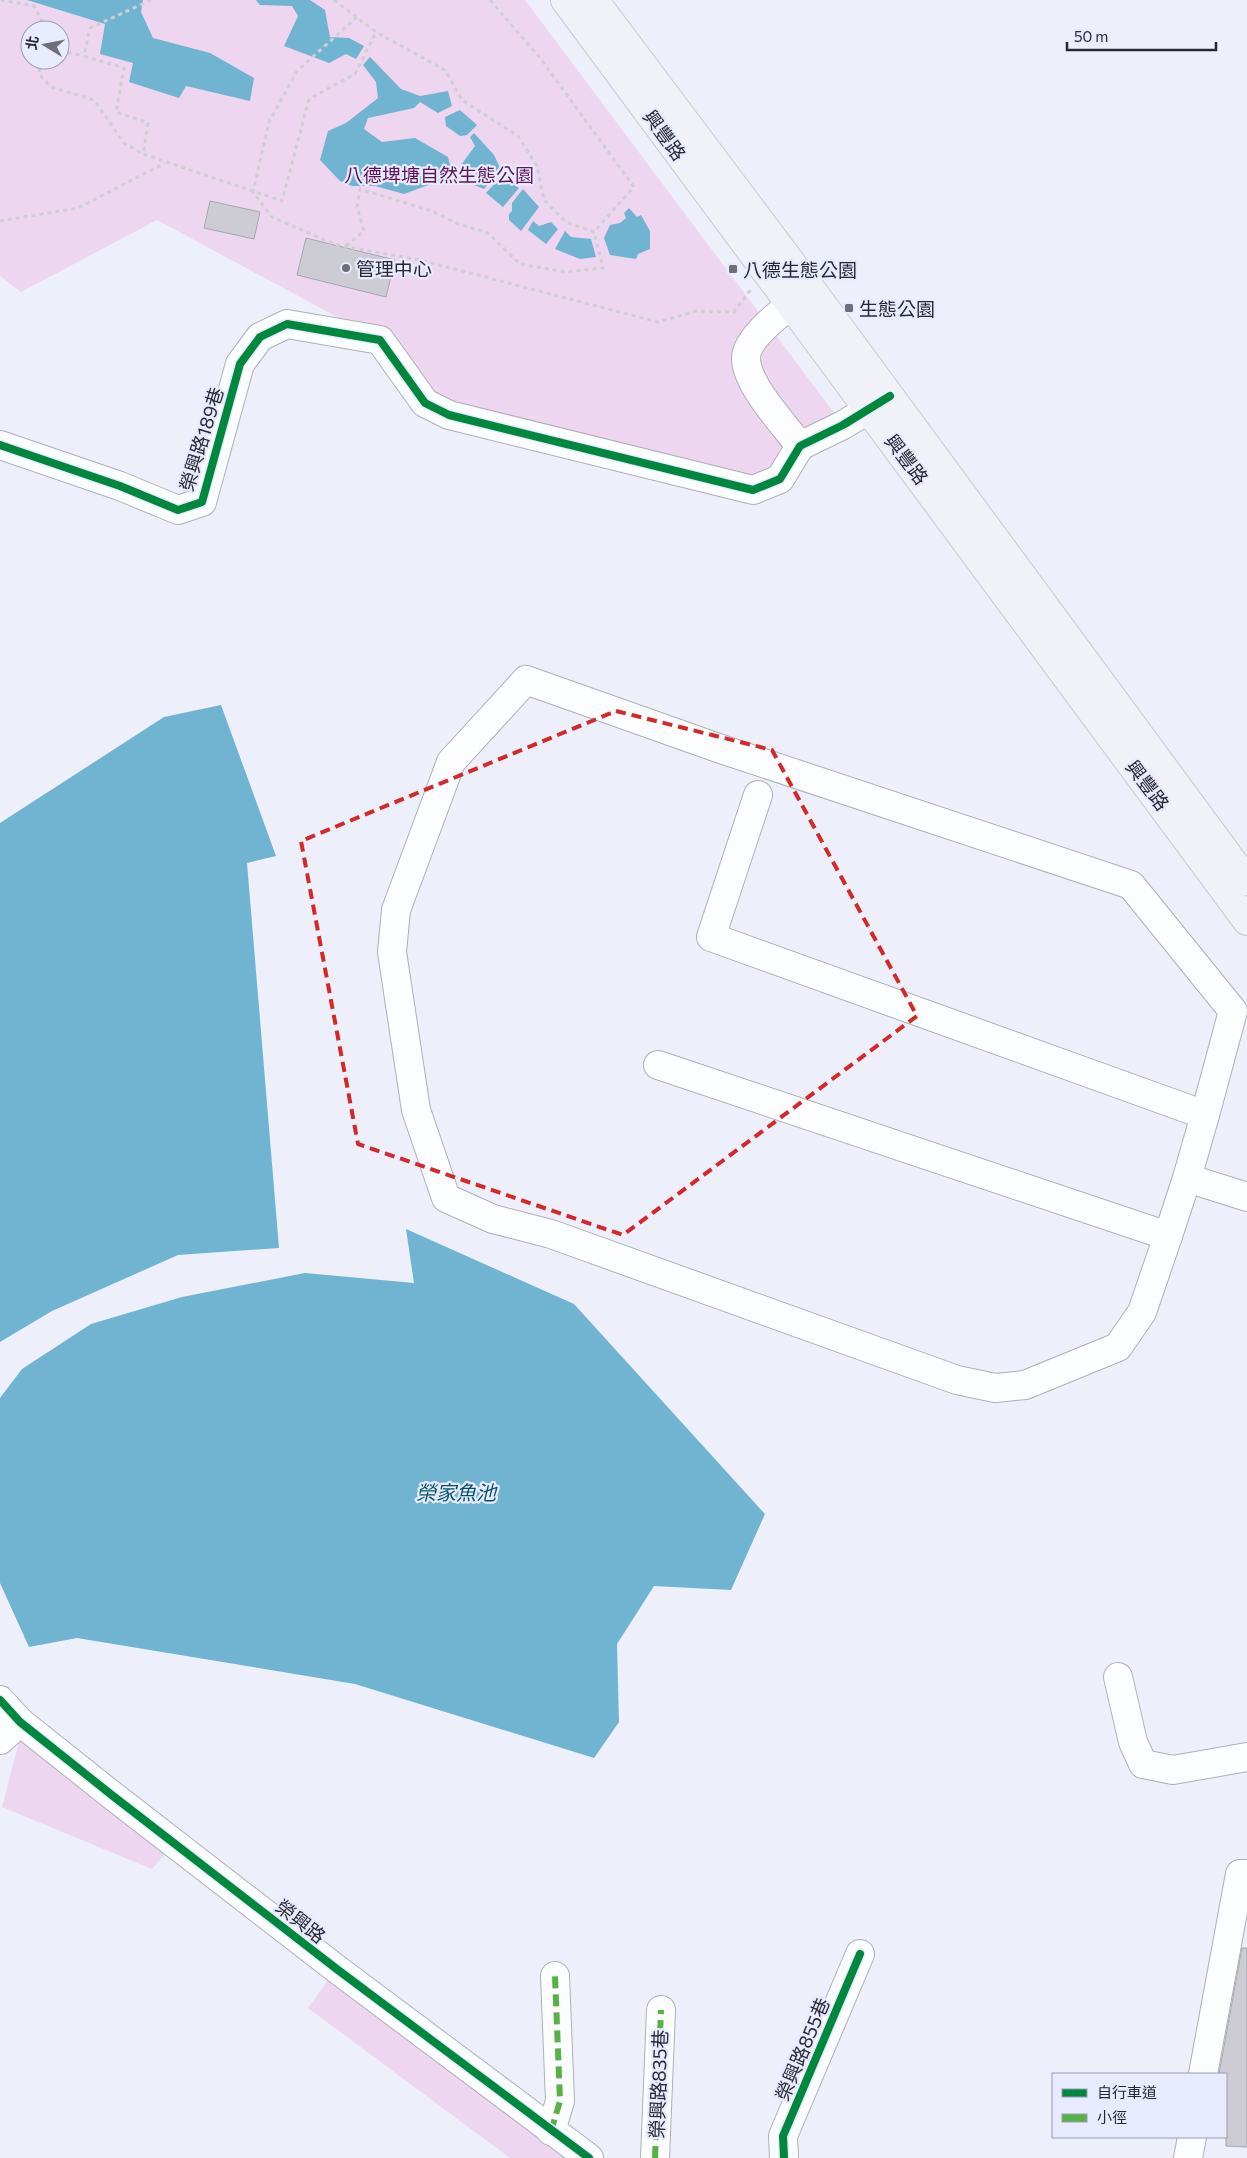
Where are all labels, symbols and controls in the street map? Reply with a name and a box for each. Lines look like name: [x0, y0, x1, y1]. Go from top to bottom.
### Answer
north arrow: [20, 20, 70, 70]
scale bar: [1067, 20, 1216, 52]
text: 50 m: [1074, 27, 1108, 45]
text: 北: [22, 34, 41, 51]
street label: 興豐路: [639, 105, 691, 165]
park label: 八德埤塘自然生態公園: [344, 163, 534, 186]
place label: 管理中心: [356, 257, 432, 280]
place label: 八德生態公園: [743, 258, 857, 281]
marker: 管理中心: [340, 262, 352, 274]
marker: 八德生態公園: [727, 263, 739, 275]
place label: 生態公園: [859, 297, 935, 320]
marker: 生態公園: [843, 302, 855, 314]
street label: 榮興路189巷: [174, 384, 228, 494]
street label: 興豐路: [881, 429, 933, 489]
street label: 興豐路: [1122, 755, 1174, 815]
water label: 榮家魚池: [416, 1480, 498, 1504]
street label: 榮興路: [271, 1894, 331, 1948]
street label: 榮興路855巷: [770, 1994, 834, 2104]
street label: 榮興路835巷: [645, 2029, 671, 2139]
legend: [1052, 2073, 1227, 2138]
text: 自行車道: [1097, 2083, 1157, 2101]
text: 小徑: [1097, 2108, 1127, 2126]

